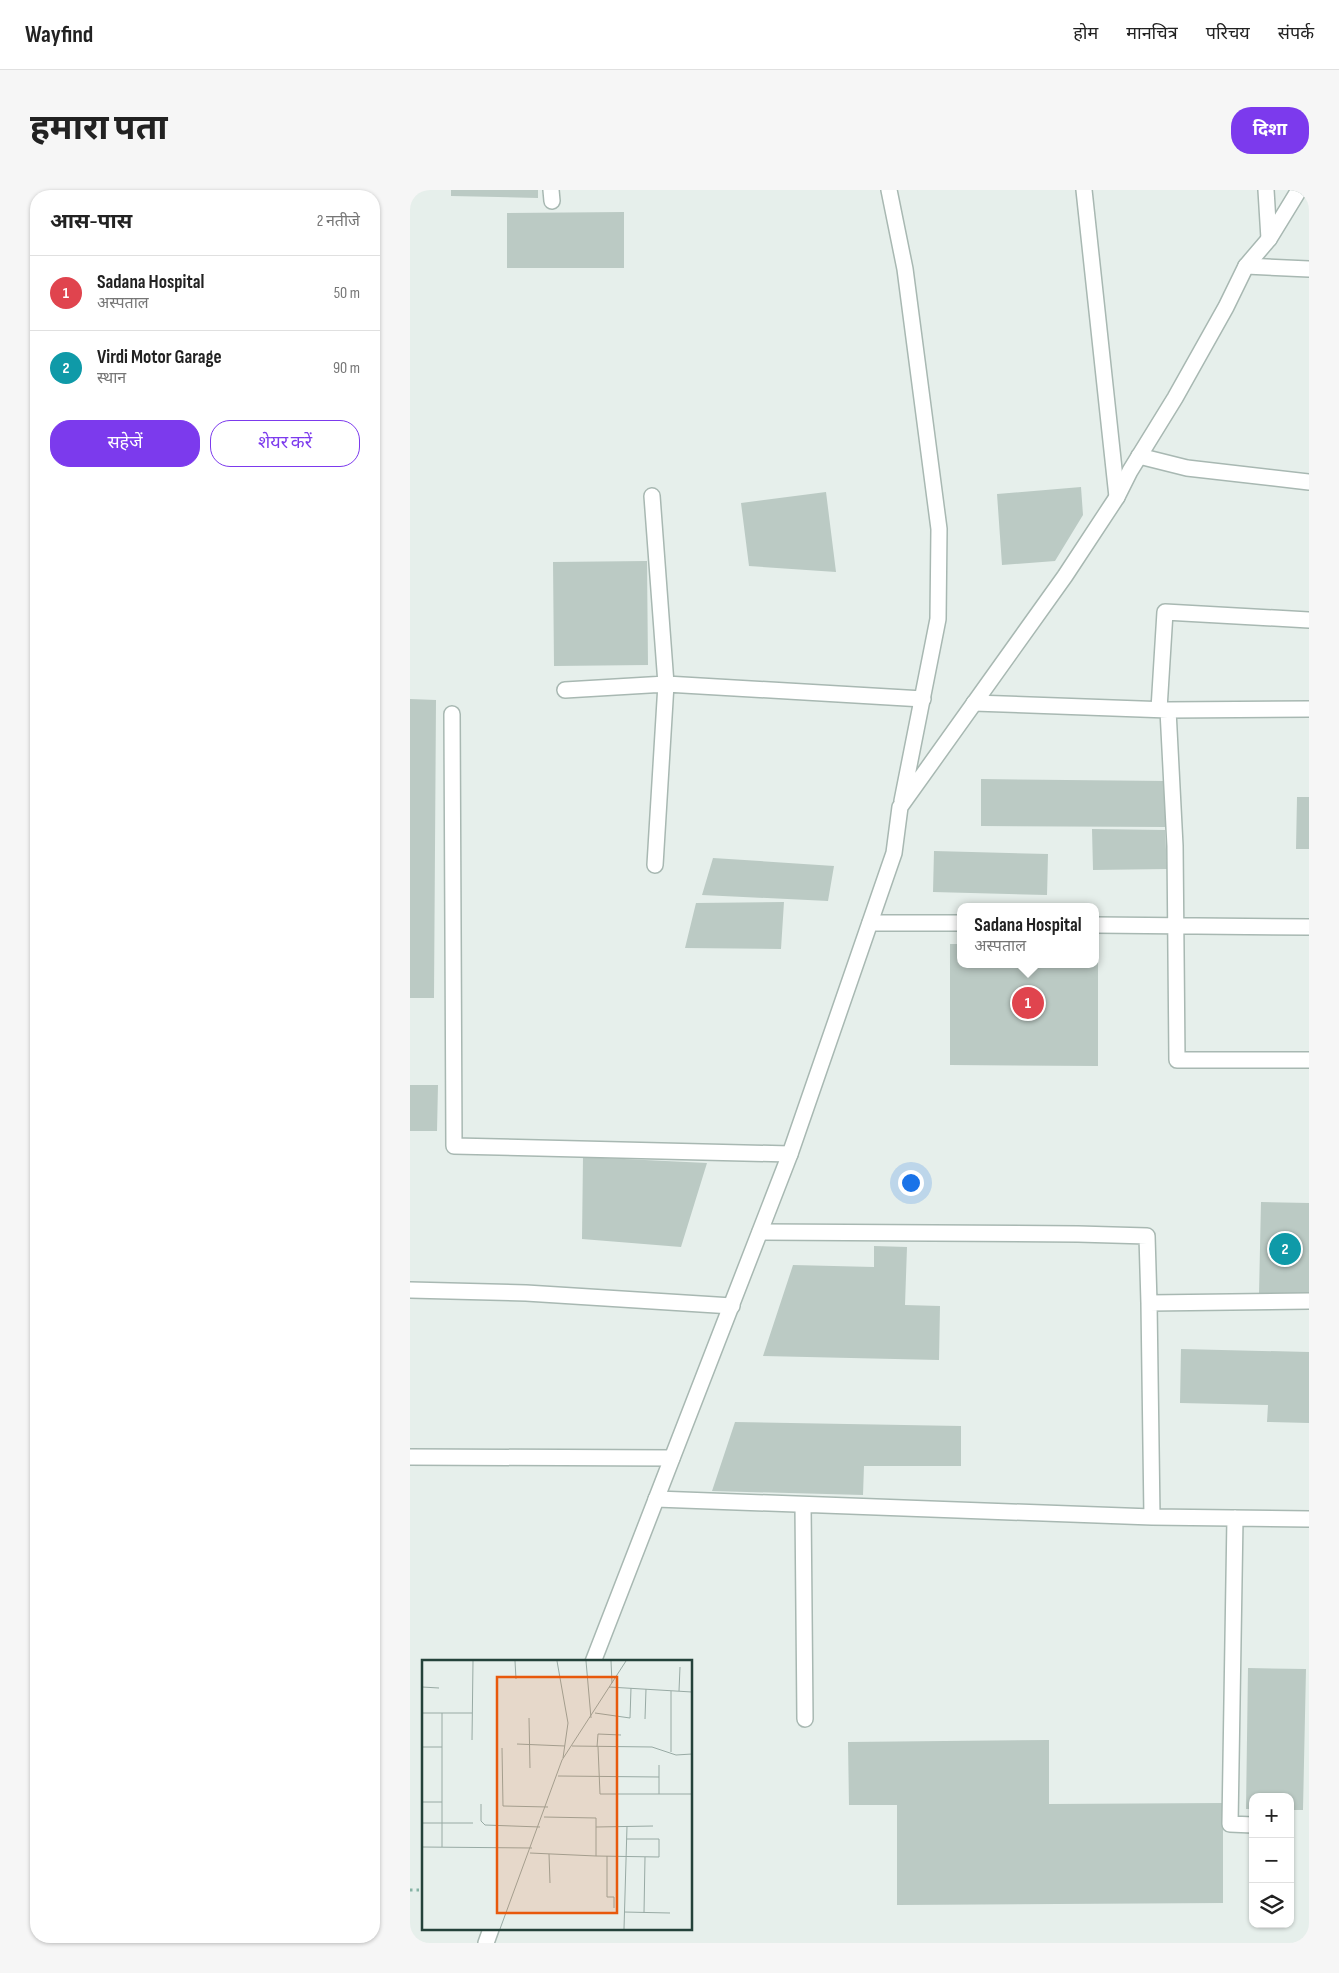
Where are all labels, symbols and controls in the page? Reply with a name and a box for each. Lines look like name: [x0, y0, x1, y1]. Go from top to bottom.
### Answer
text: Wayfind: [25, 20, 93, 49]
text: होम: [1073, 23, 1098, 44]
text: मानचित्र: [1126, 23, 1178, 44]
text: परिचय: [1206, 23, 1250, 44]
text: संपर्क: [1278, 23, 1314, 44]
text: हमारा पता: [30, 107, 168, 150]
button: दिशा: [1231, 107, 1309, 154]
text: आस-पास: [50, 209, 132, 234]
text: 2 नतीजे: [317, 212, 360, 231]
text: Sadana Hospital: [97, 271, 204, 294]
text: 1: [63, 284, 69, 303]
text: 50 m: [334, 284, 360, 303]
text: अस्पताल: [97, 294, 149, 313]
text: Virdi Motor Garage: [97, 346, 222, 369]
text: 2: [62, 359, 70, 378]
text: 90 m: [333, 359, 360, 378]
text: स्थान: [97, 369, 126, 388]
button: सहेजें: [50, 420, 200, 467]
button: शेयर करें: [210, 420, 360, 467]
popup: [957, 903, 1099, 968]
text: Sadana Hospital: [974, 914, 1082, 937]
text: अस्पताल: [974, 937, 1026, 956]
pin: 1: [1012, 984, 1044, 1022]
your location: [898, 1170, 924, 1196]
pin: 2: [1269, 1230, 1301, 1268]
inset map: [422, 1660, 692, 1930]
map controls: [1249, 1793, 1294, 1928]
button: +: [1249, 1793, 1294, 1838]
button: −: [1249, 1838, 1294, 1883]
button: layers: [1249, 1883, 1294, 1928]

